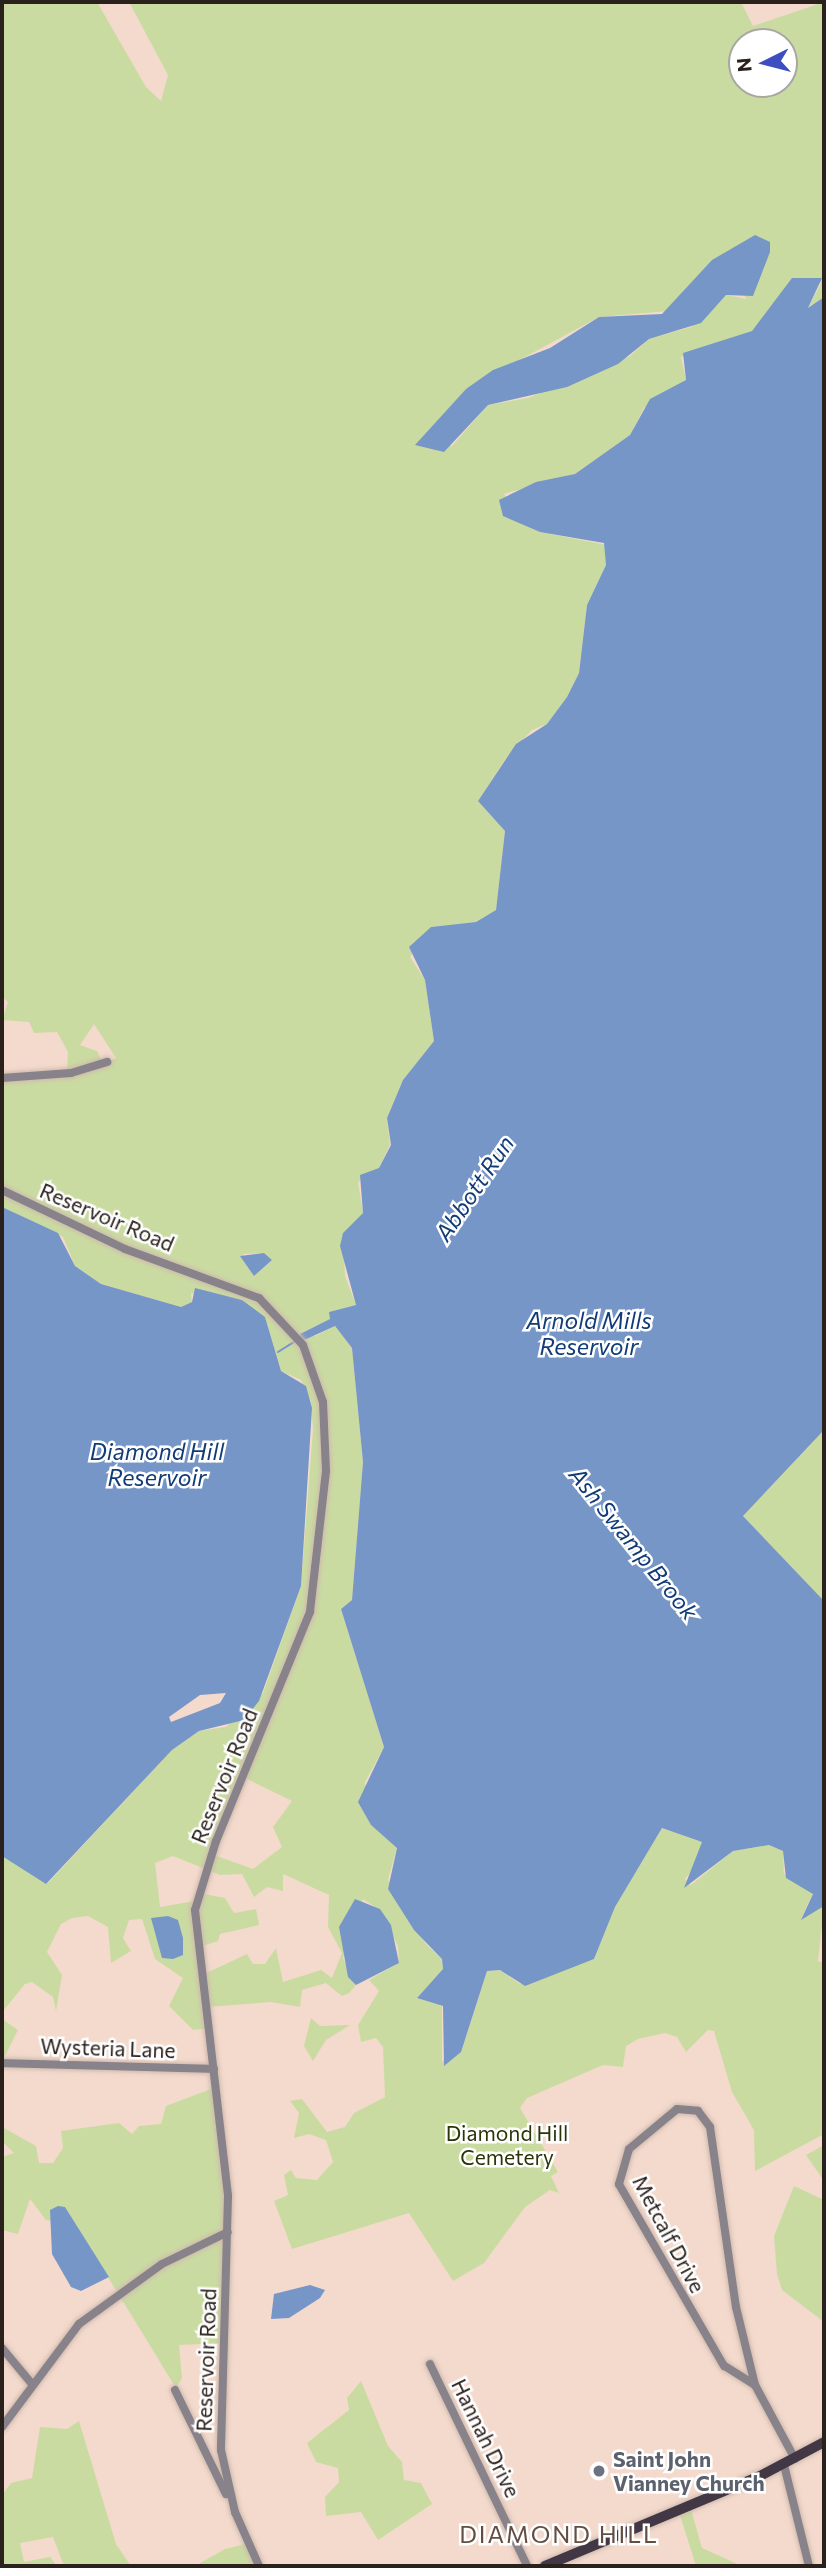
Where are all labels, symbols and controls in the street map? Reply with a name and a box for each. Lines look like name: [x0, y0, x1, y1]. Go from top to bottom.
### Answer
north arrow: [728, 28, 798, 98]
text: N: [731, 57, 756, 73]
water label: Abbott Run: [429, 1130, 519, 1246]
street label: Reservoir Road: [36, 1177, 178, 1257]
water label: Arnold Mills Reservoir: [526, 1306, 652, 1360]
water label: Diamond Hill Reservoir: [90, 1437, 224, 1491]
water label: Ash Swamp Brook: [564, 1461, 704, 1625]
street label: Reservoir Road: [185, 1705, 263, 1847]
street label: Wysteria Lane: [40, 2033, 176, 2063]
park label: Diamond Hill Cemetery: [446, 2120, 568, 2170]
street label: Metcalf Drive: [628, 2171, 710, 2297]
street label: Reservoir Road: [191, 2288, 221, 2432]
street label: Hannah Drive: [446, 2375, 526, 2501]
place label: Saint John Vianney Church: [613, 2446, 765, 2496]
marker: Saint John Vianney Church: [591, 2463, 607, 2479]
district label: DIAMOND HILL: [461, 2520, 657, 2548]

